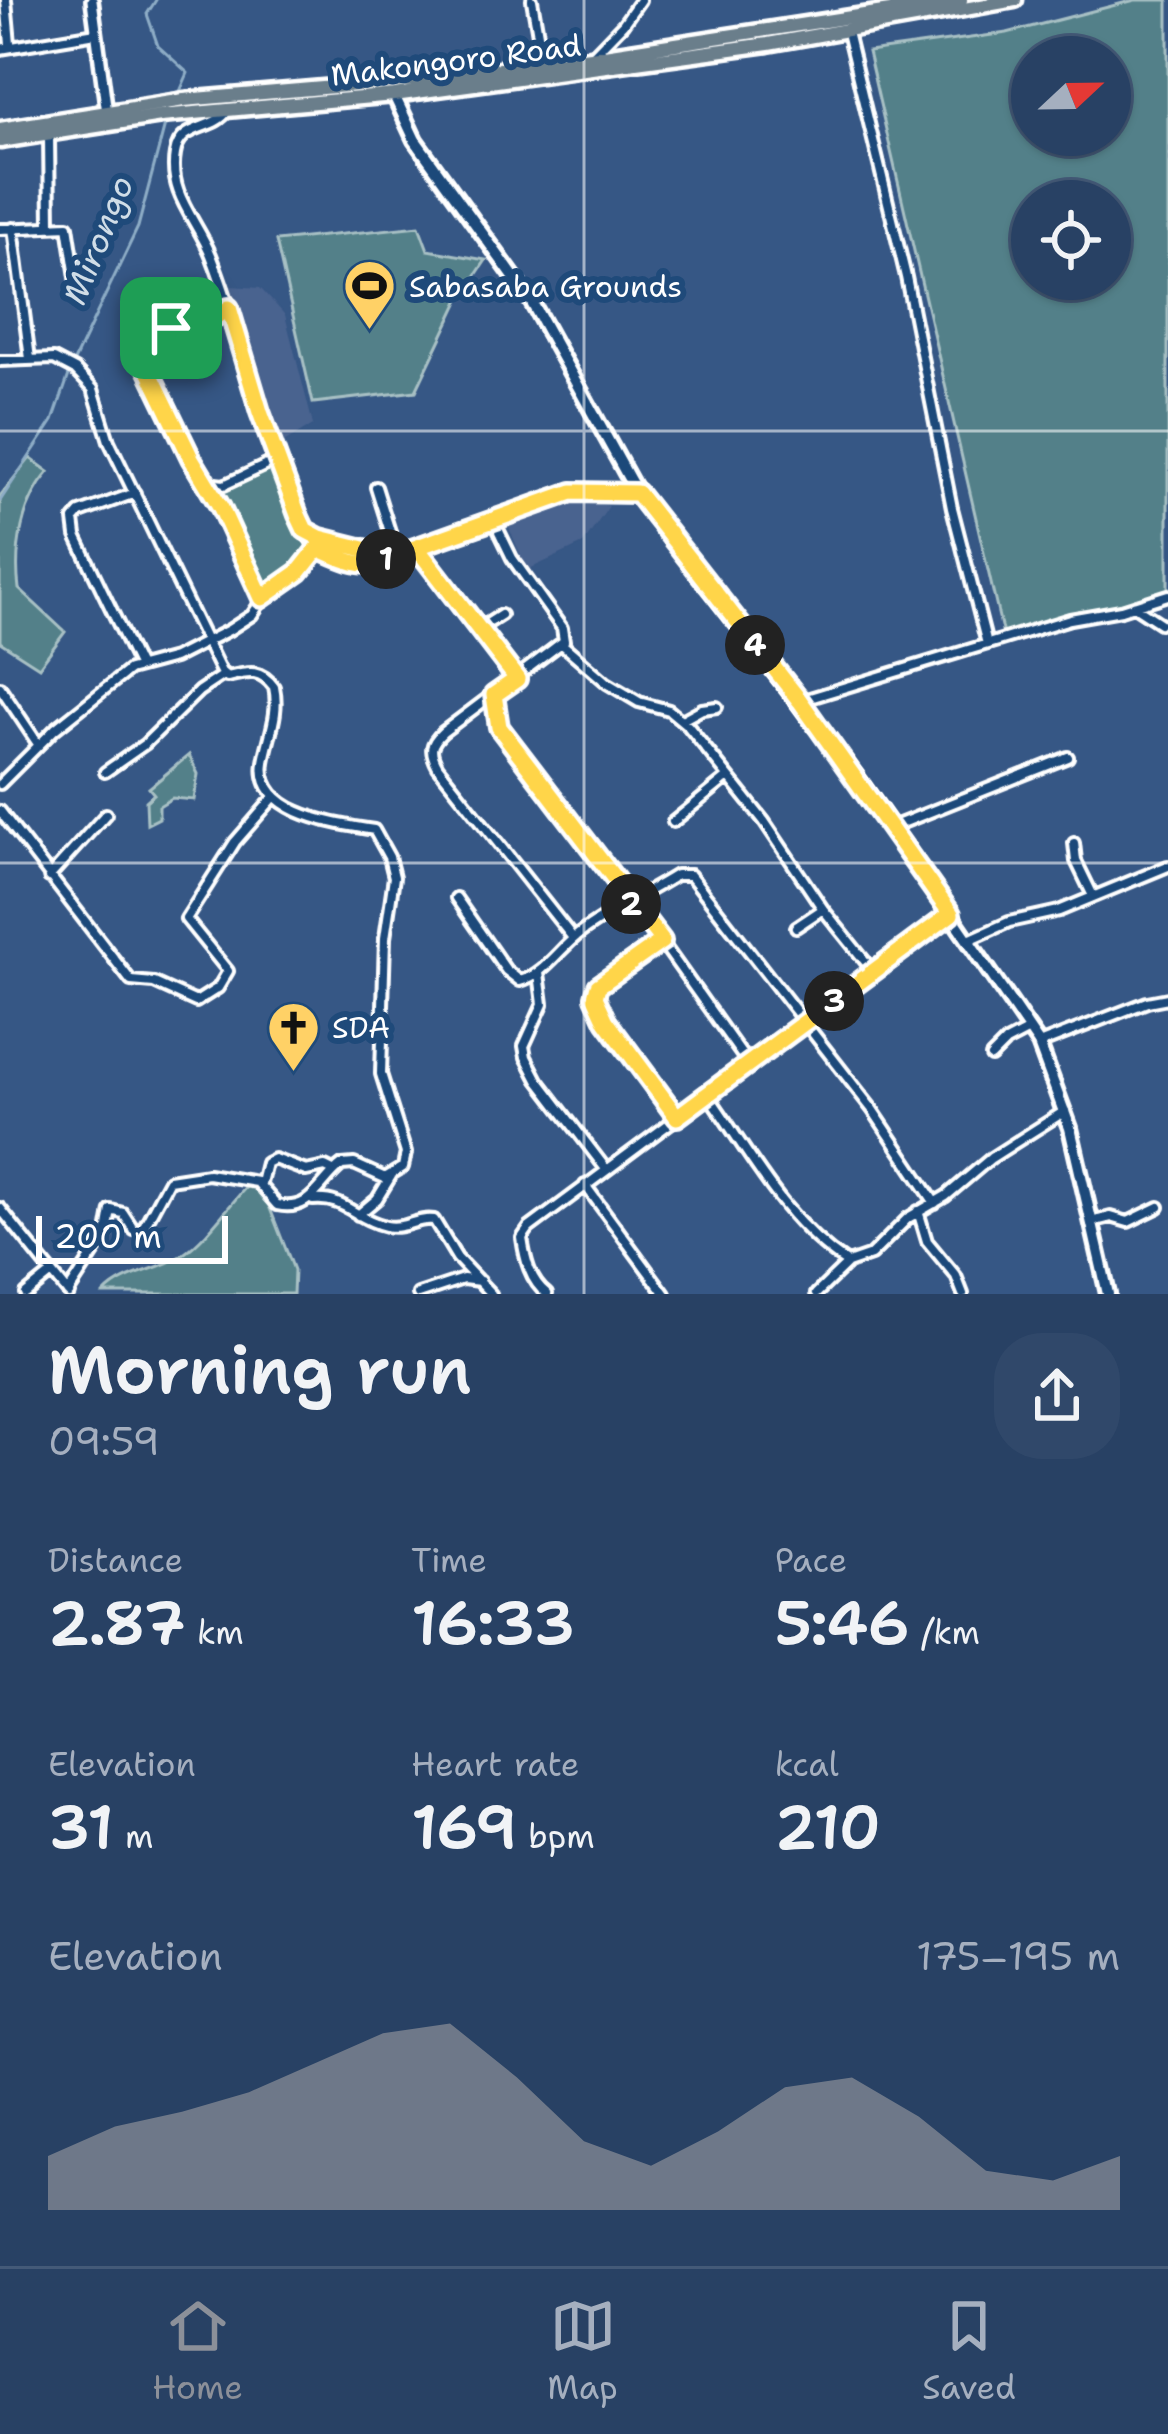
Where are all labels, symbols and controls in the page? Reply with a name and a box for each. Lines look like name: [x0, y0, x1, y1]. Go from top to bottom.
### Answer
street label: Makongoro Road: [329, 24, 583, 96]
north arrow: [1011, 36, 1131, 156]
map controls: [1011, 36, 1131, 300]
water label: Mirongo: [52, 169, 144, 311]
button: locate: [1011, 180, 1131, 300]
sports icon: Sabasaba Grounds: [342, 258, 398, 332]
place label: Sabasaba Grounds: [409, 266, 682, 307]
pin: [120, 277, 222, 379]
icon: arrive: [138, 295, 204, 361]
pin: 1: [356, 529, 416, 589]
text: 1: [378, 536, 394, 581]
pin: 4: [725, 615, 785, 675]
text: 4: [743, 622, 767, 667]
pin: 2: [601, 874, 661, 934]
text: 2: [619, 881, 643, 926]
pin: 3: [804, 971, 864, 1031]
text: 3: [822, 978, 846, 1023]
church icon: SDA: [265, 999, 321, 1073]
place label: SDA: [332, 1007, 390, 1048]
scale bar: [36, 1210, 228, 1263]
text: 200 m: [54, 1214, 162, 1259]
text: Morning run: [48, 1326, 472, 1414]
button: share: [994, 1333, 1120, 1459]
text: 09:59: [48, 1415, 160, 1467]
text: Distance: [48, 1538, 183, 1583]
text: Time: [411, 1538, 487, 1583]
text: Pace: [775, 1538, 847, 1583]
text: 2.87: [48, 1583, 186, 1663]
text: 16:33: [411, 1583, 575, 1663]
text: 5:46: [775, 1583, 910, 1663]
text: km: [186, 1610, 244, 1655]
text: /km: [910, 1610, 980, 1655]
text: Elevation: [48, 1742, 196, 1787]
text: Heart rate: [411, 1742, 580, 1787]
text: kcal: [775, 1742, 839, 1787]
text: 31: [48, 1787, 114, 1867]
text: 169: [411, 1787, 517, 1867]
text: 210: [775, 1787, 881, 1867]
text: m: [114, 1814, 153, 1859]
text: bpm: [517, 1814, 595, 1859]
text: Elevation: [48, 1930, 223, 1982]
text: 175–195 m: [916, 1930, 1120, 1982]
tab: Home: [152, 2293, 243, 2410]
tab: Map: [547, 2293, 618, 2410]
tab: Saved: [922, 2293, 1016, 2410]

